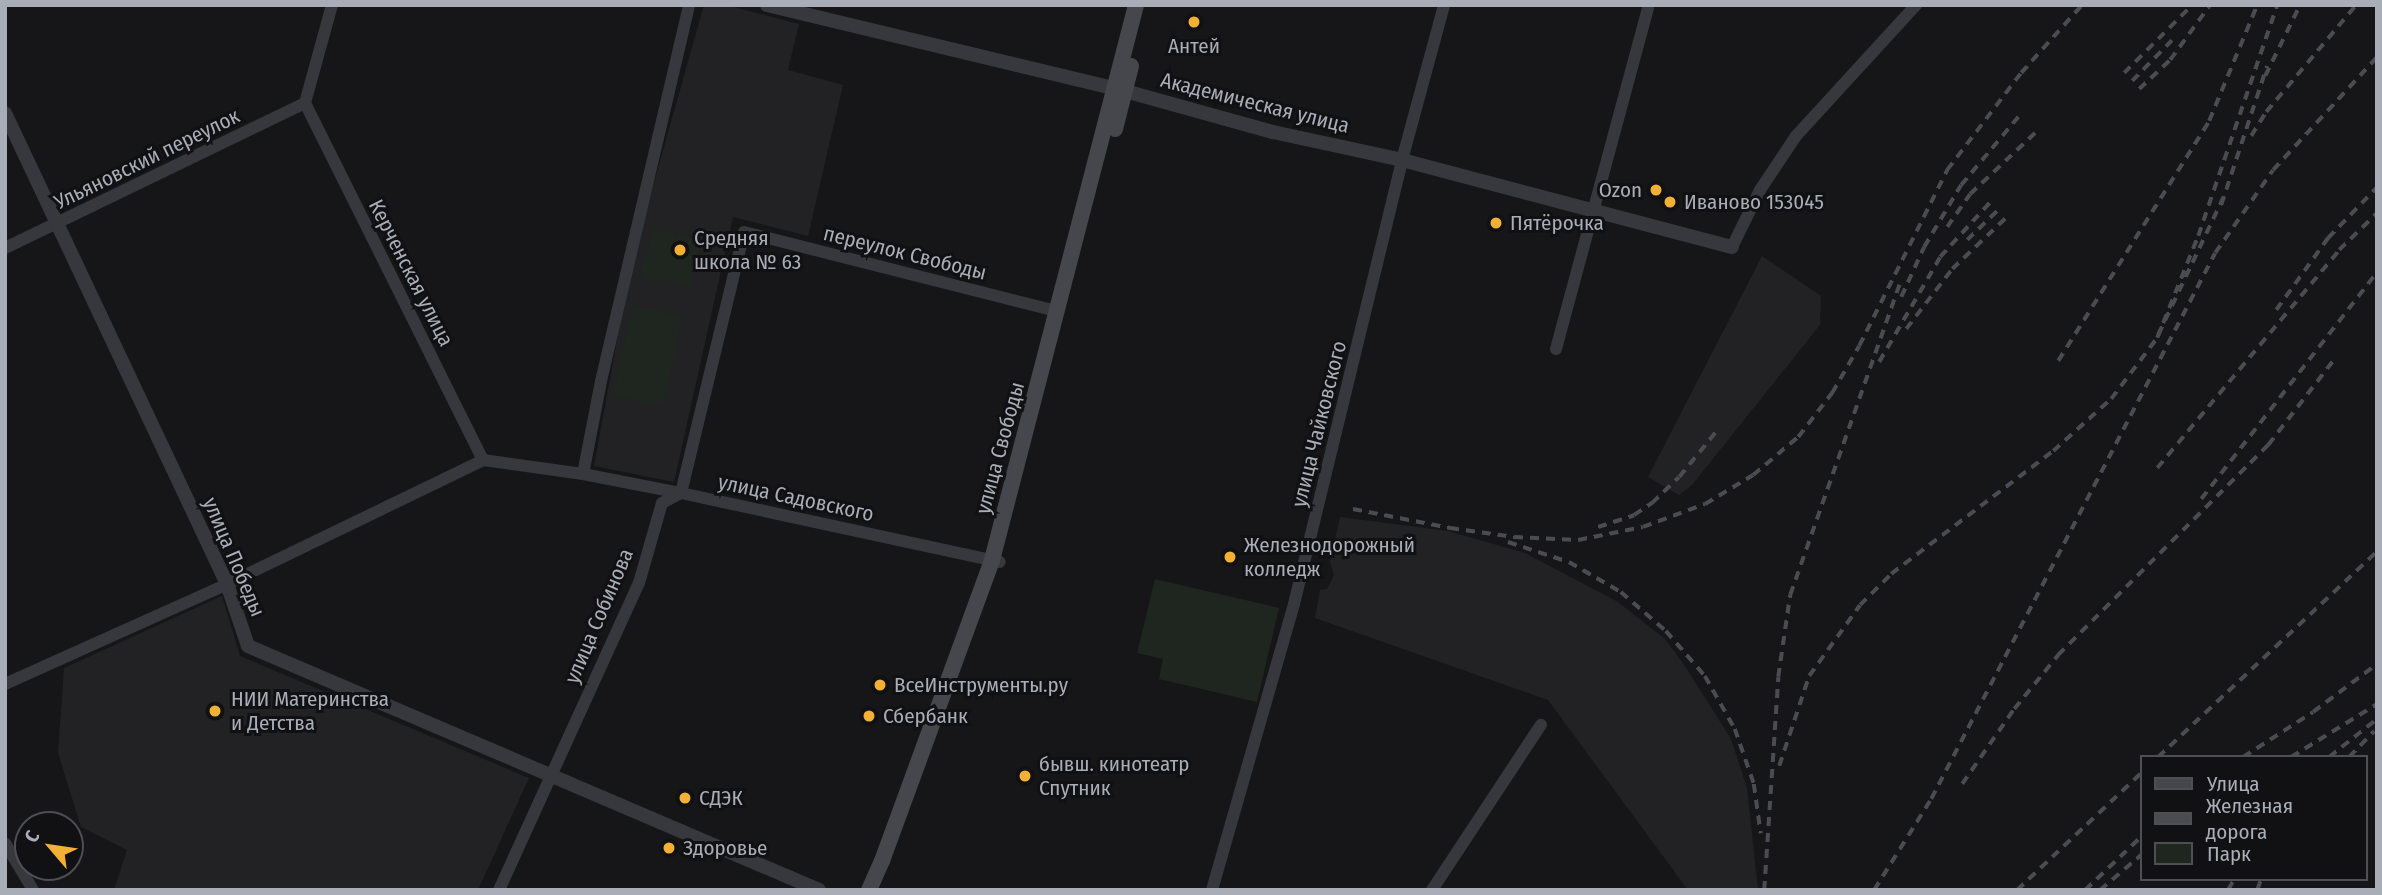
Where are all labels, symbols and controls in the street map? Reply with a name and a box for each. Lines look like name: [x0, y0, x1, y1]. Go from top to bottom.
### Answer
marker: Антей: [1186, 14, 1202, 30]
place label: Антей: [1168, 33, 1220, 59]
street label: Академическая улица: [1158, 67, 1352, 139]
street label: Ульяновский переулок: [50, 103, 244, 215]
place label: Ozon: [1599, 177, 1642, 203]
marker: Ozon: [1648, 182, 1664, 198]
place label: Иваново 153045: [1684, 189, 1824, 215]
marker: Иваново 153045: [1662, 194, 1678, 210]
street label: Керченская улица: [363, 195, 459, 351]
place label: Пятёрочка: [1510, 210, 1604, 236]
marker: Пятёрочка: [1488, 215, 1504, 231]
street label: переулок Свободы: [821, 221, 989, 285]
place label: Средняя школа № 63: [694, 225, 801, 275]
marker: Средняя школа № 63: [672, 242, 688, 258]
street label: улица Чайковского: [1286, 338, 1352, 510]
street label: улица Свободы: [970, 379, 1030, 517]
street label: улица Садовского: [716, 469, 876, 527]
street label: улица Победы: [198, 494, 270, 620]
place label: Железнодорожный колледж: [1244, 532, 1415, 582]
street label: улица Собинова: [559, 545, 639, 687]
marker: Железнодорожный колледж: [1222, 549, 1238, 565]
place label: ВсеИнструменты.ру: [894, 672, 1068, 698]
marker: ВсеИнструменты.ру: [872, 677, 888, 693]
place label: НИИ Материнства и Детства: [231, 686, 389, 736]
marker: НИИ Материнства и Детства: [205, 701, 225, 721]
place label: Сбербанк: [883, 703, 968, 729]
marker: Сбербанк: [861, 708, 877, 724]
place label: бывш. кинотеатр Спутник: [1039, 751, 1189, 801]
legend: [2140, 755, 2368, 881]
marker: бывш. кинотеатр Спутник: [1017, 768, 1033, 784]
text: Улица: [2207, 771, 2260, 797]
place label: СДЭК: [699, 785, 743, 811]
marker: СДЭК: [677, 790, 693, 806]
text: Железная дорога: [2206, 793, 2293, 845]
north arrow: [14, 811, 84, 881]
text: С: [19, 827, 44, 846]
place label: Здоровье: [683, 835, 767, 861]
marker: Здоровье: [661, 840, 677, 856]
text: Парк: [2207, 841, 2251, 867]

